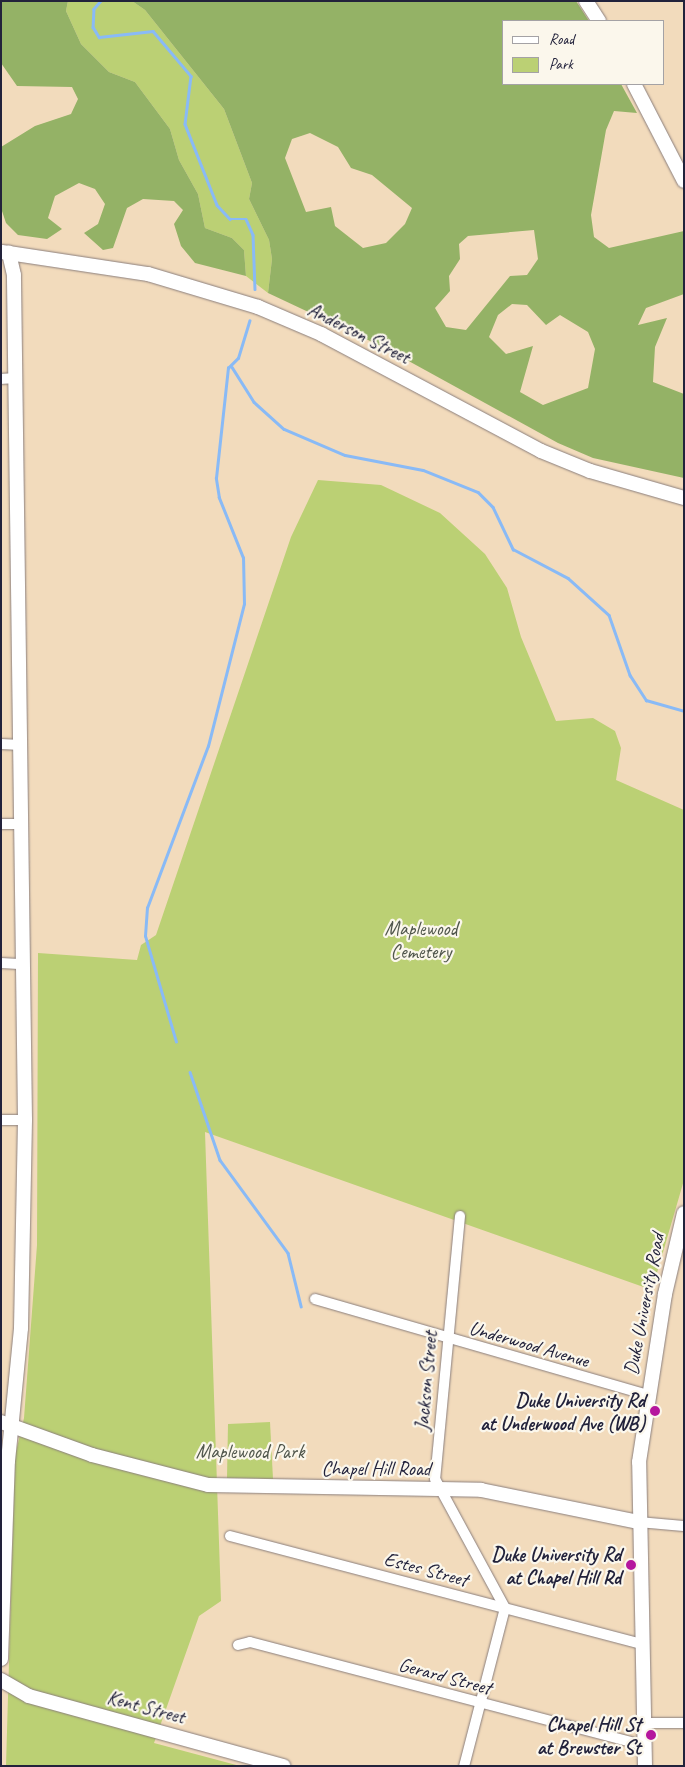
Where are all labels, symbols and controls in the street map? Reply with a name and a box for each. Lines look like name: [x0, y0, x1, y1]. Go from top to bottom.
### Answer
legend: [502, 20, 665, 85]
text: Road: [549, 30, 574, 49]
text: Park: [549, 55, 573, 74]
street label: Anderson Street: [304, 297, 414, 369]
park label: Maplewood Cemetery: [385, 917, 457, 964]
street label: Duke University Road: [619, 1232, 669, 1376]
street label: Underwood Avenue: [466, 1315, 592, 1373]
street label: Jackson Street: [410, 1330, 442, 1432]
place label: Duke University Rd at Underwood Ave (WB): [480, 1388, 645, 1435]
marker: Duke University Rd at Underwood Ave (WB): [649, 1405, 661, 1417]
park label: Maplewood Park: [195, 1439, 305, 1463]
street label: Chapel Hill Road: [321, 1456, 431, 1480]
place label: Duke University Rd at Chapel Hill Rd: [492, 1542, 621, 1589]
street label: Estes Street: [381, 1546, 471, 1592]
marker: Duke University Rd at Chapel Hill Rd: [625, 1559, 637, 1571]
street label: Gerard Street: [396, 1652, 494, 1700]
street label: Kent Street: [104, 1685, 188, 1729]
place label: Chapel Hill St at Brewster St: [537, 1712, 641, 1759]
marker: Chapel Hill St at Brewster St: [645, 1729, 657, 1741]

